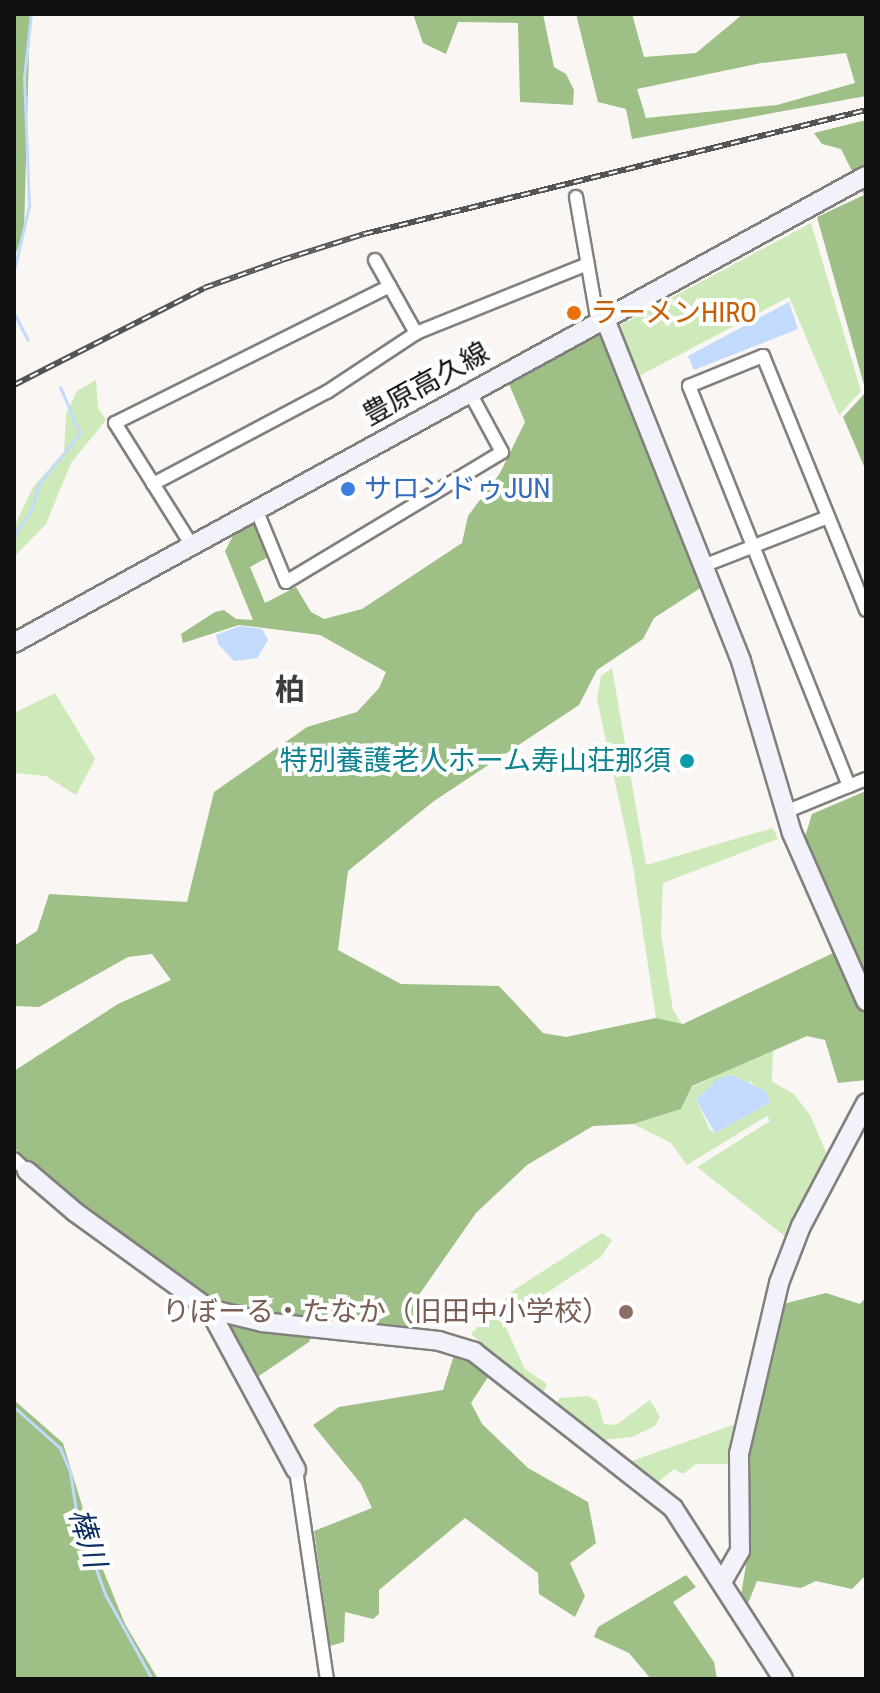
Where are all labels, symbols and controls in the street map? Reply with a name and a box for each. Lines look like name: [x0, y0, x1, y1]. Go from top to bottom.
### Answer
place label: ラーメンHIRO: [590, 296, 758, 330]
marker: ラーメンHIRO: [565, 304, 583, 322]
street label: 豊原高久線: [357, 335, 495, 433]
place label: サロンドゥJUN: [364, 472, 551, 506]
marker: サロンドゥJUN: [339, 480, 357, 498]
district label: 柏: [275, 672, 305, 708]
place label: 特別養護老人ホーム寿山荘那須: [279, 744, 671, 778]
marker: 特別養護老人ホーム寿山荘那須: [678, 752, 696, 770]
place label: りぼーる・たなか（旧田中小学校）: [162, 1295, 610, 1329]
marker: りぼーる・たなか（旧田中小学校）: [617, 1303, 635, 1321]
water label: 棒川: [61, 1504, 113, 1572]

